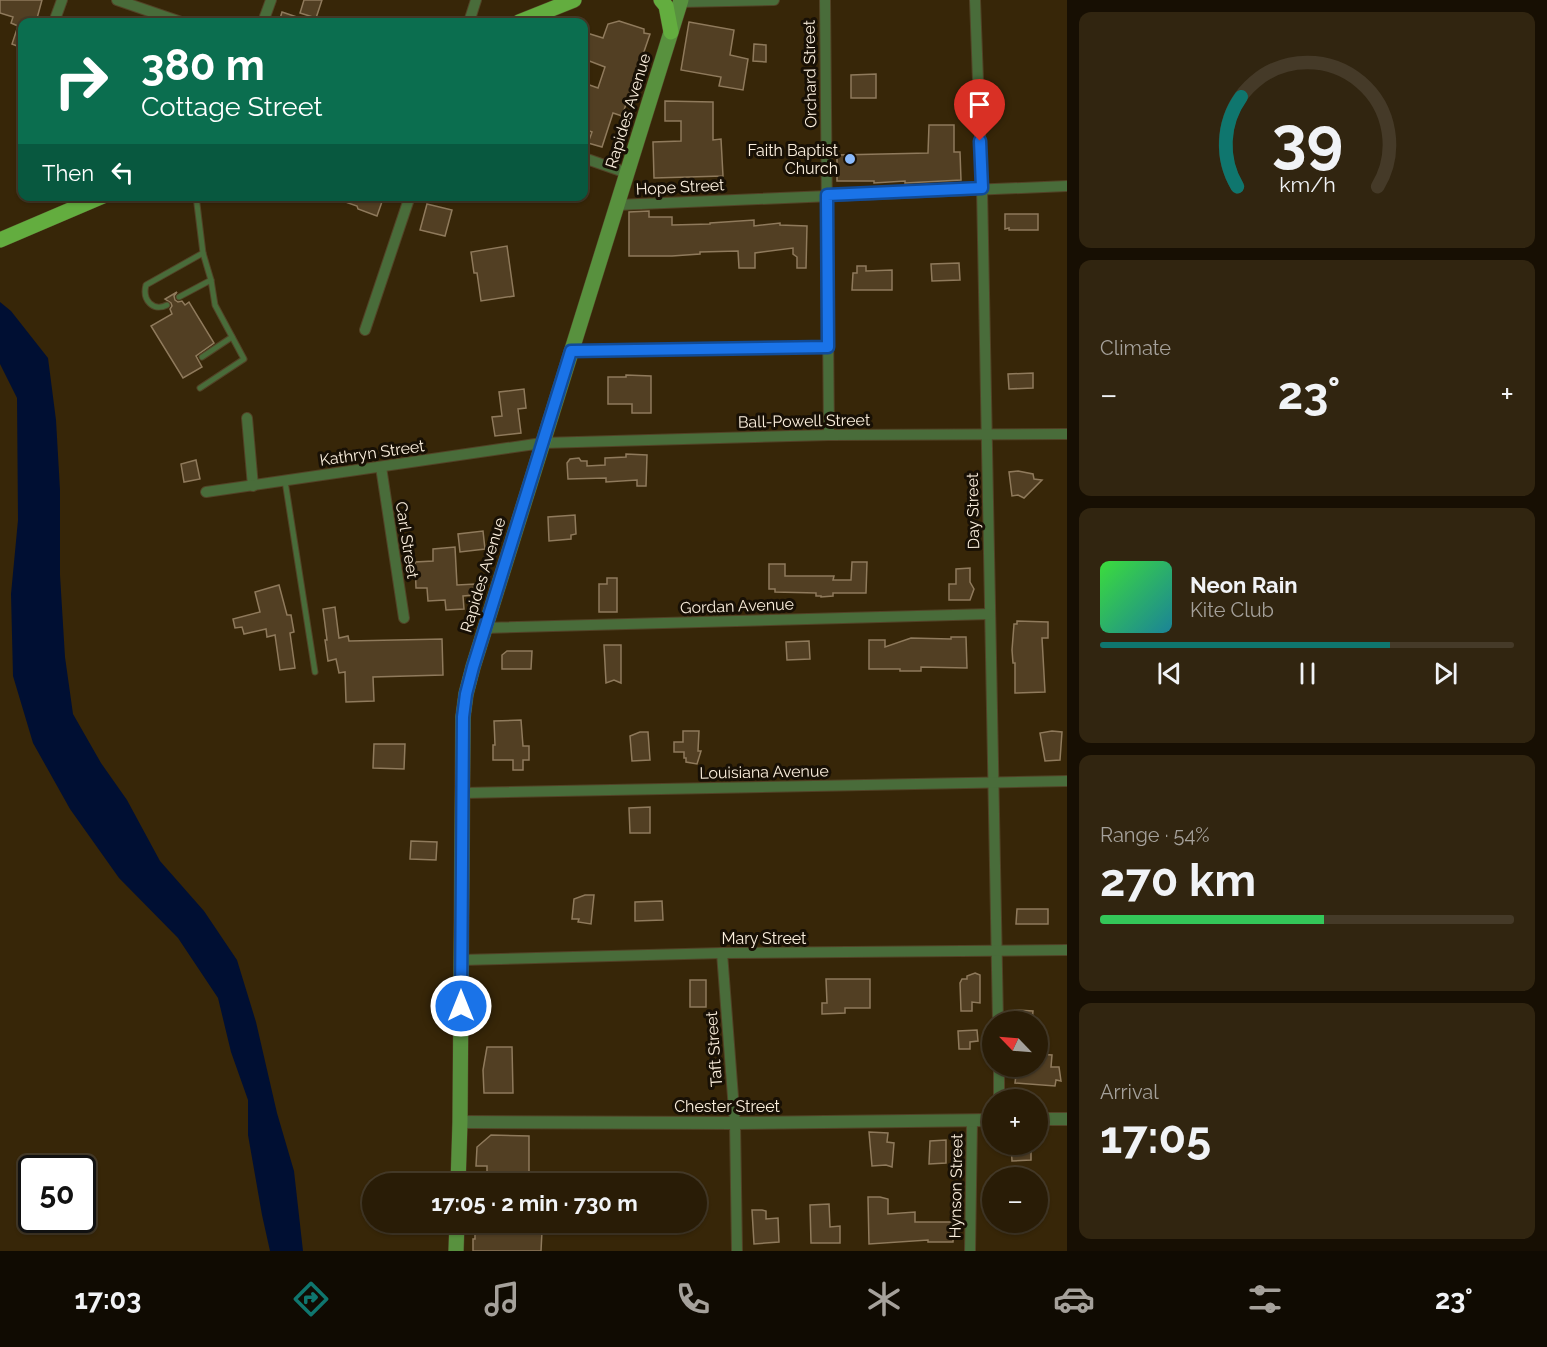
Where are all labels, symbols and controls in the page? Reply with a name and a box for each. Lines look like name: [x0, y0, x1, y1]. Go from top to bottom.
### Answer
street label: Orchard Street: [800, 19, 820, 128]
text: 380 m: [141, 41, 265, 90]
icon: right: [42, 42, 120, 120]
street label: Rapides Avenue: [601, 51, 655, 171]
pin: [954, 79, 1005, 141]
icon: arrive: [963, 88, 996, 121]
text: Cottage Street: [141, 91, 322, 122]
text: 39: [1271, 102, 1343, 176]
place label: Faith Baptist Church: [748, 141, 839, 178]
marker: Faith Baptist Church: [843, 152, 857, 166]
icon: left: [106, 156, 139, 189]
text: Then: [42, 160, 94, 186]
text: km/h: [1279, 172, 1335, 197]
street label: Hope Street: [635, 175, 726, 199]
text: Climate: [1100, 336, 1171, 360]
text: 23°: [1278, 367, 1340, 420]
text: −: [1100, 375, 1118, 414]
text: +: [1500, 375, 1514, 414]
street label: Ball-Powell Street: [738, 410, 871, 432]
street label: Kathryn Street: [318, 436, 426, 470]
street label: Day Street: [963, 472, 983, 549]
street label: Carl Street: [392, 500, 423, 580]
street label: Rapides Avenue: [456, 515, 510, 635]
text: Neon Rain: [1190, 572, 1298, 598]
street label: Gordan Avenue: [680, 595, 794, 617]
text: Kite Club: [1190, 598, 1274, 622]
icon: previous: [1153, 657, 1186, 690]
icon: pause: [1291, 657, 1324, 690]
icon: next: [1429, 657, 1462, 690]
street label: Louisiana Avenue: [699, 761, 829, 783]
text: Range · 54%: [1100, 823, 1210, 847]
text: 270 km: [1100, 854, 1256, 907]
street label: Mary Street: [722, 929, 807, 948]
position arrow: [429, 974, 493, 1038]
street label: Taft Street: [702, 1010, 726, 1087]
north arrow: [982, 1011, 1048, 1077]
map controls: [982, 1011, 1048, 1233]
text: Arrival: [1100, 1080, 1159, 1104]
button: +: [982, 1089, 1048, 1155]
street label: Chester Street: [674, 1097, 780, 1116]
text: 17:05: [1100, 1111, 1211, 1164]
street label: Hynson Street: [946, 1133, 966, 1239]
speed limit sign: 50: [18, 1155, 96, 1233]
button: −: [982, 1167, 1048, 1233]
text: 17:05 · 2 min · 730 m: [431, 1190, 638, 1216]
icon: directions: [290, 1278, 332, 1320]
icon: music: [481, 1278, 523, 1320]
icon: phone: [672, 1278, 714, 1320]
icon: climate: [863, 1278, 905, 1320]
icon: car: [1053, 1278, 1095, 1320]
icon: filters: [1244, 1278, 1286, 1320]
text: 17:03: [74, 1284, 141, 1315]
text: 23°: [1435, 1284, 1473, 1315]

